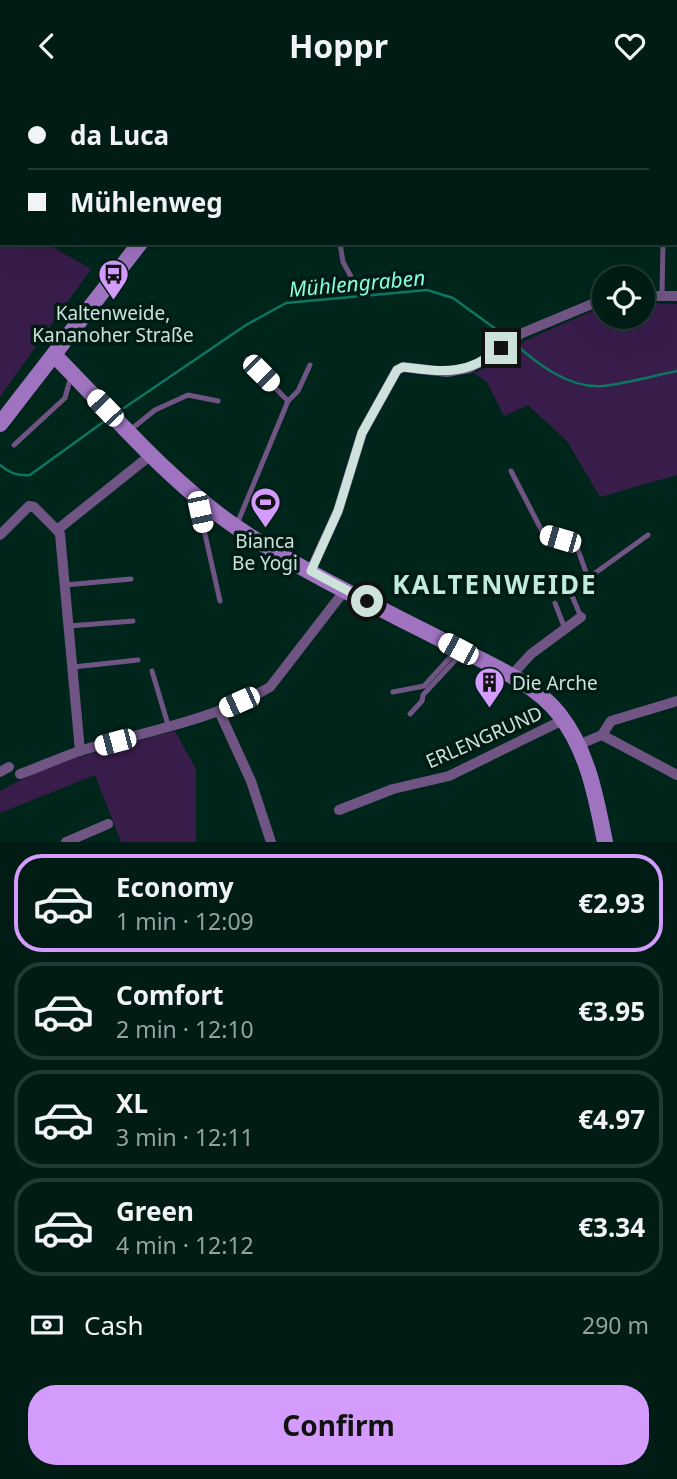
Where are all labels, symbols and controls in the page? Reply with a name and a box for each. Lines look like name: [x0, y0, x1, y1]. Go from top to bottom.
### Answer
text: Hoppr: [289, 24, 388, 67]
icon: back: [28, 27, 66, 65]
icon: heart: [611, 27, 649, 65]
text: da Luca: [70, 117, 169, 153]
text: Mühlenweg: [70, 184, 223, 220]
bus stop icon: Kaltenweide, Kananoher Straße: [96, 257, 130, 301]
water label: Mühlengraben: [288, 263, 426, 303]
map controls: [592, 266, 655, 329]
button: locate: [592, 266, 655, 329]
place label: Kaltenweide, Kananoher Straße: [32, 300, 194, 348]
route end: [485, 332, 517, 364]
car: [239, 351, 284, 395]
car: [83, 386, 128, 430]
sports icon: Bianca Be Yogi: [248, 485, 282, 529]
car: [186, 489, 215, 535]
car: [537, 523, 584, 555]
place label: Bianca Be Yogi: [232, 528, 298, 576]
district label: KALTENWEIDE: [392, 566, 598, 602]
route start: [351, 585, 383, 617]
car: [435, 630, 482, 668]
building icon: Die Arche: [472, 666, 506, 710]
place label: Die Arche: [512, 670, 598, 696]
car: [216, 684, 263, 720]
street label: ERLENGRUND: [422, 700, 546, 774]
car: [92, 726, 139, 758]
text: Economy: [116, 869, 234, 905]
icon: car: [32, 872, 95, 935]
text: €2.93: [578, 885, 645, 921]
text: 1 min · 12:09: [116, 905, 254, 937]
text: Comfort: [116, 977, 224, 1013]
icon: car: [32, 980, 95, 1043]
text: €3.95: [578, 993, 645, 1029]
text: 2 min · 12:10: [116, 1013, 254, 1045]
text: XL: [116, 1085, 148, 1121]
icon: car: [32, 1088, 95, 1151]
text: €4.97: [578, 1101, 645, 1137]
text: 3 min · 12:11: [116, 1121, 254, 1153]
text: Green: [116, 1193, 194, 1229]
icon: car: [32, 1196, 95, 1259]
text: €3.34: [578, 1209, 645, 1245]
text: 4 min · 12:12: [116, 1229, 254, 1261]
icon: cash: [28, 1306, 66, 1344]
text: Cash: [84, 1307, 144, 1343]
text: 290 m: [582, 1309, 649, 1341]
button: Confirm: [28, 1385, 649, 1465]

